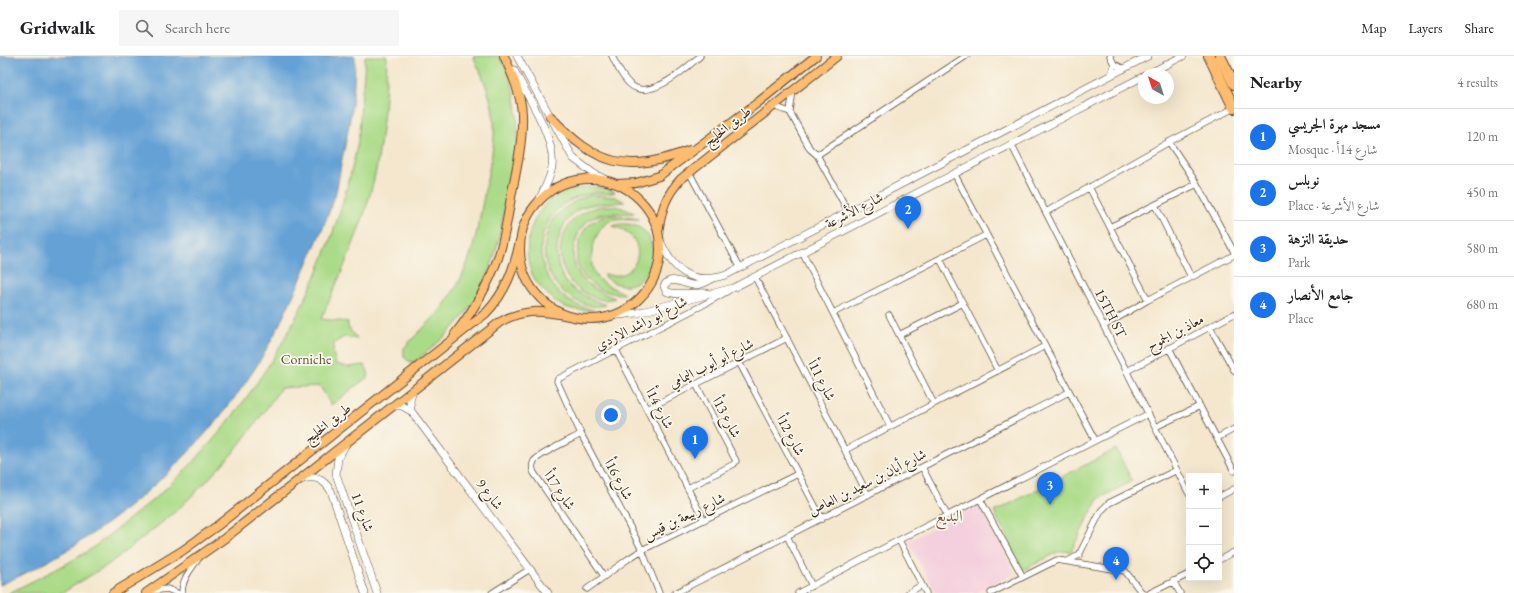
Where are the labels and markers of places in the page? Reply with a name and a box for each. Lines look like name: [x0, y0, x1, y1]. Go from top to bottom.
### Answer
pin: 2: [895, 196, 921, 229]
pin: 1: [682, 426, 708, 459]
pin: 3: [1037, 472, 1063, 505]
pin: 4: [1103, 547, 1129, 580]

